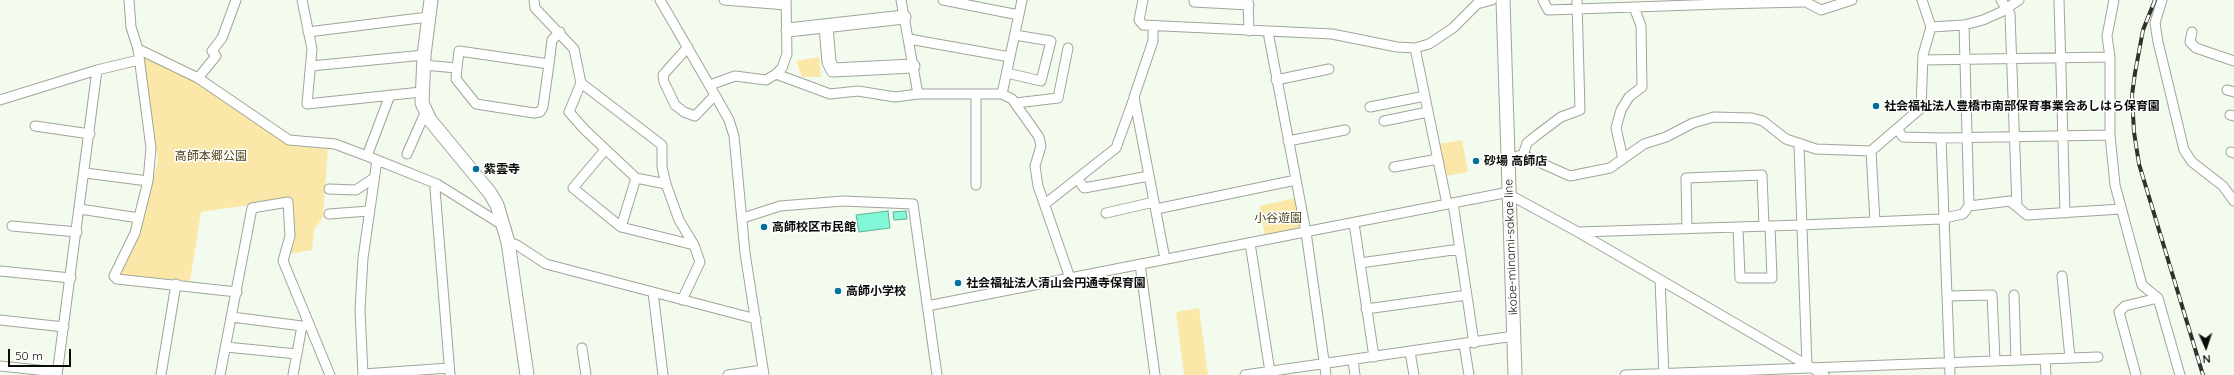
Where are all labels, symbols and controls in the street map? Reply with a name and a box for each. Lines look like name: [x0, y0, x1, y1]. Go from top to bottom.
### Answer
place label: 社会福祉法人豊橋市南部保育事業会あしはら保育園: [1884, 99, 2160, 113]
marker: 社会福祉法人豊橋市南部保育事業会あしはら保育園: [1871, 101, 1881, 111]
park label: 高師本郷公園: [175, 149, 247, 163]
place label: 砂場 高師店: [1484, 154, 1547, 168]
marker: 砂場 高師店: [1471, 156, 1481, 166]
place label: 紫雲寺: [484, 162, 520, 176]
marker: 紫雲寺: [471, 164, 481, 174]
street label: ikobe-minami-sakae line: [1501, 179, 1521, 315]
park label: 小谷遊園: [1254, 211, 1302, 225]
place label: 高師校区市民館: [772, 220, 856, 234]
marker: 高師校区市民館: [759, 222, 769, 232]
place label: 社会福祉法人清山会円通寺保育園: [966, 276, 1146, 290]
marker: 社会福祉法人清山会円通寺保育園: [953, 278, 963, 288]
place label: 高師小学校: [846, 284, 906, 298]
marker: 高師小学校: [833, 286, 843, 296]
north arrow: [2186, 327, 2226, 367]
scale bar: [10, 341, 73, 367]
text: 50 m: [15, 348, 43, 363]
text: N: [2202, 352, 2211, 366]

